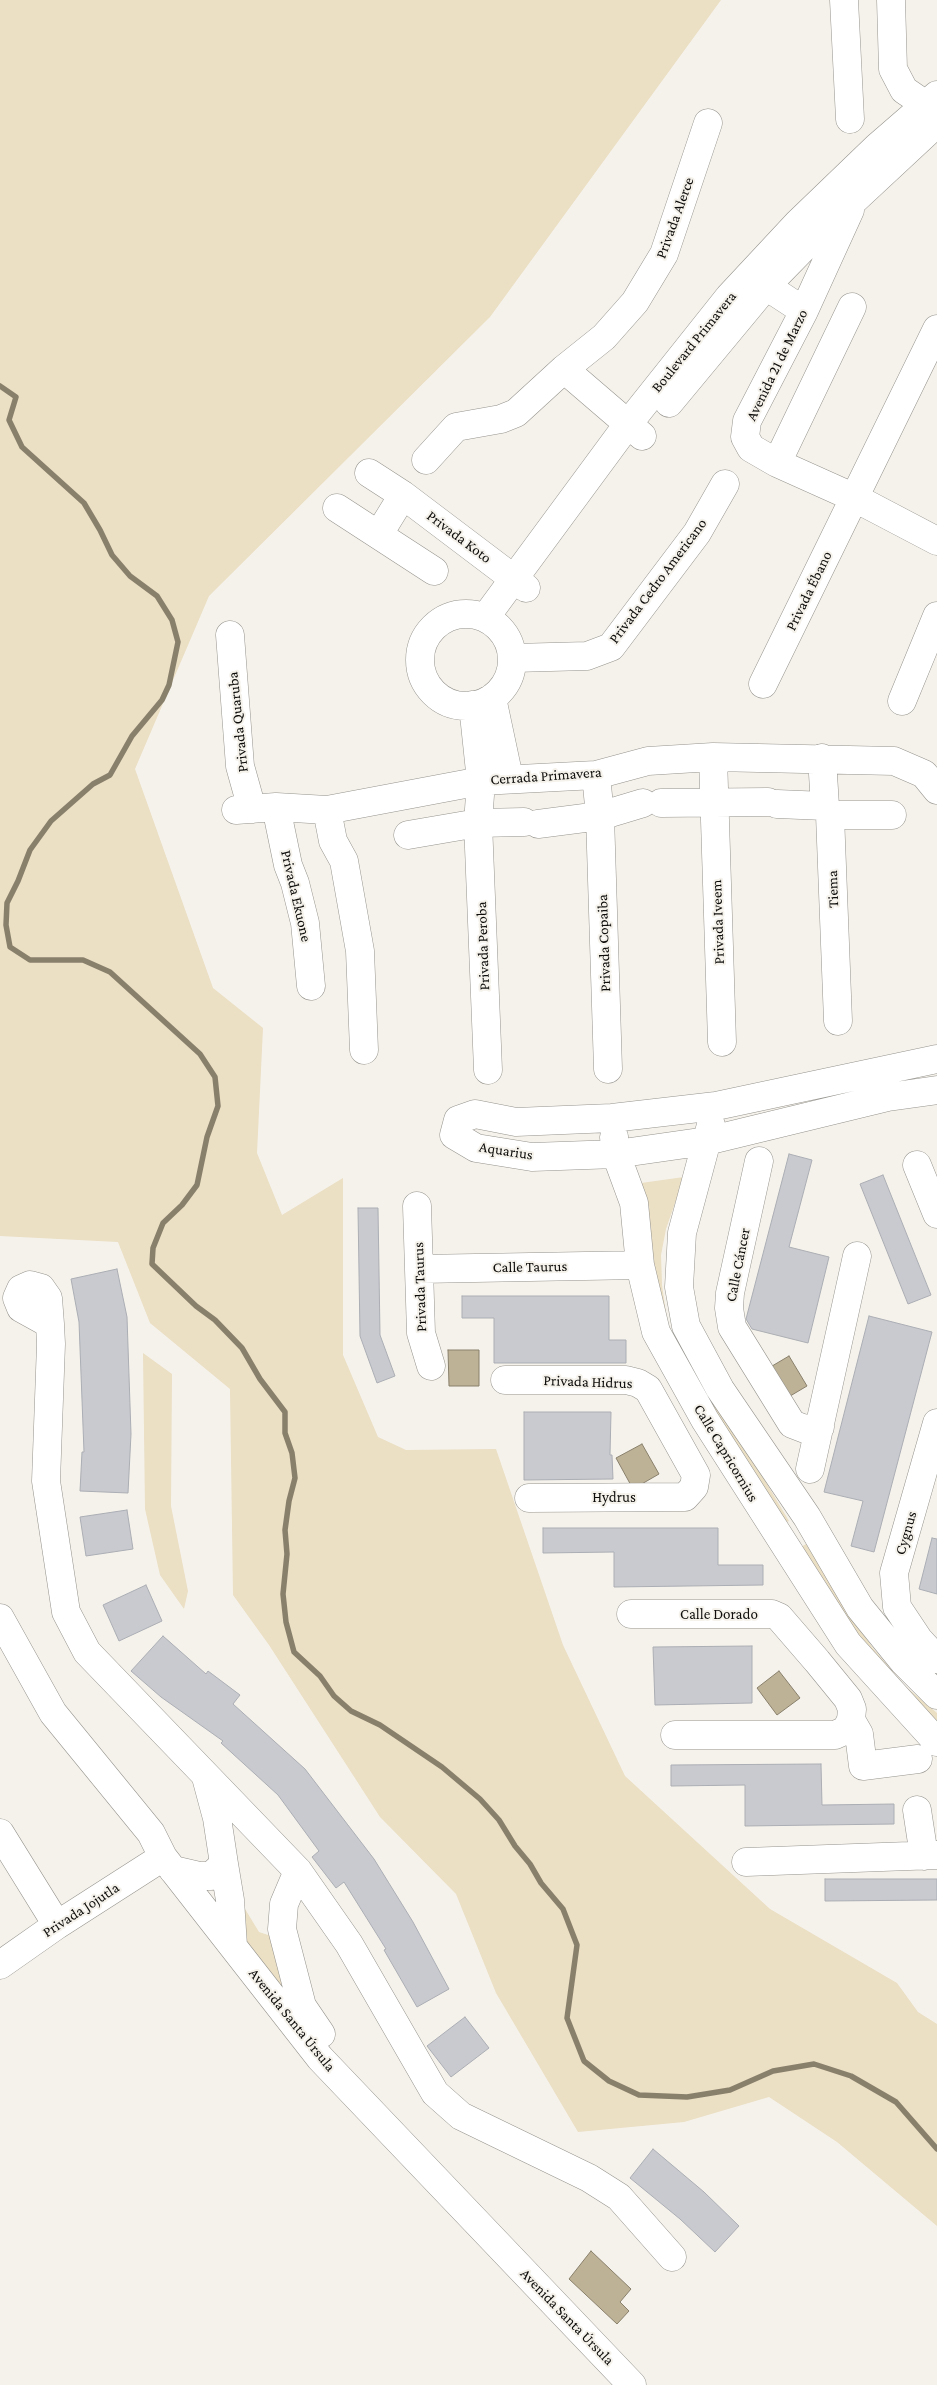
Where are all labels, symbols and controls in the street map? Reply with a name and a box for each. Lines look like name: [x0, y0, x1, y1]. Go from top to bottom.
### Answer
street label: Privada Alerce: [652, 175, 698, 261]
street label: Boulevard Primavera: [648, 288, 740, 396]
street label: Avenida 21 de Marzo: [742, 306, 812, 424]
street label: Privada Koto: [423, 507, 495, 567]
street label: Privada Cedro Americano: [605, 515, 711, 647]
street label: Privada Ébano: [782, 548, 836, 634]
street label: Privada Quaruba: [224, 671, 252, 773]
street label: Cerrada Primavera: [490, 763, 602, 789]
street label: Privada Ekuone: [277, 848, 315, 944]
street label: Tiema: [823, 870, 843, 908]
street label: Privada Iveem: [708, 879, 728, 965]
street label: Privada Copaiba: [593, 894, 615, 992]
street label: Privada Peroba: [472, 901, 494, 991]
street label: Aquarius: [478, 1138, 534, 1164]
street label: Calle Cáncer: [722, 1227, 754, 1303]
street label: Privada Taurus: [409, 1242, 431, 1332]
street label: Calle Taurus: [492, 1257, 568, 1277]
street label: Privada Hidrus: [543, 1371, 633, 1393]
street label: Calle Capricornius: [690, 1401, 762, 1505]
street label: Hydrus: [592, 1488, 636, 1506]
street label: Cygnus: [891, 1509, 921, 1557]
street label: Calle Dorado: [680, 1605, 758, 1623]
street label: Privada Jojutla: [39, 1879, 123, 1941]
street label: Avenida Santa Úrsula: [245, 1965, 339, 2075]
street label: Avenida Santa Úrsula: [516, 2265, 618, 2369]

